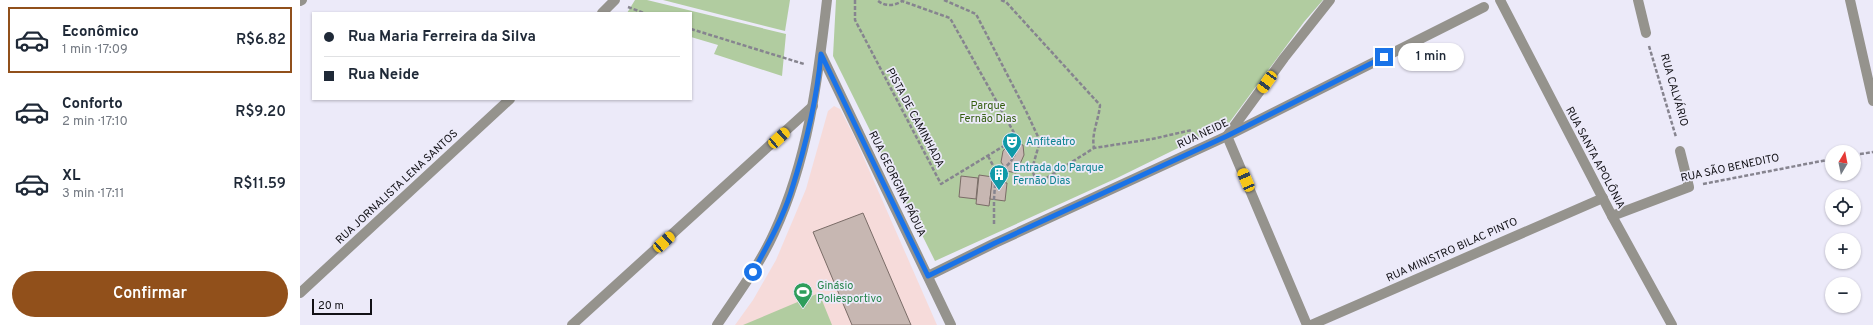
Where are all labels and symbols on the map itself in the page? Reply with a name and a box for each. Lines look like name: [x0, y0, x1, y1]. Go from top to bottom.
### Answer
callout: 1 min: [1398, 43, 1464, 71]
route end: [1375, 48, 1393, 66]
street label: RUA CALVÁRIO: [1657, 52, 1692, 128]
street label: PISTA DE CAMINHADA: [883, 66, 947, 170]
car: [1255, 69, 1279, 95]
park label: Parque Fernão Dias: [959, 99, 1017, 126]
street label: RUA SANTA APOLÔNIA: [1562, 104, 1629, 212]
street label: RUA NEIDE: [1175, 116, 1231, 152]
car: [766, 126, 792, 150]
street label: RUA JORNALISTA LENA SANTOS: [333, 127, 461, 247]
street label: RUA GEORGINA PÁDUA: [865, 128, 930, 239]
theatre icon: Anfiteatro: [1001, 131, 1023, 159]
place label: Anfiteatro: [1026, 135, 1076, 149]
north arrow: [1825, 145, 1861, 181]
street label: RUA SÃO BENEDITO: [1679, 151, 1781, 185]
place label: Entrada do Parque Fernão Dias: [1013, 161, 1104, 188]
building icon: Entrada do Parque Fernão Dias: [988, 163, 1010, 191]
car: [1236, 167, 1256, 193]
street label: RUA MINISTRO BILAC PINTO: [1384, 215, 1520, 285]
car: [651, 230, 677, 254]
route start: [744, 263, 762, 281]
place label: Ginásio Poliesportivo: [817, 279, 882, 306]
sports icon: Ginásio Poliesportivo: [792, 281, 814, 309]
scale bar: [312, 297, 372, 316]

